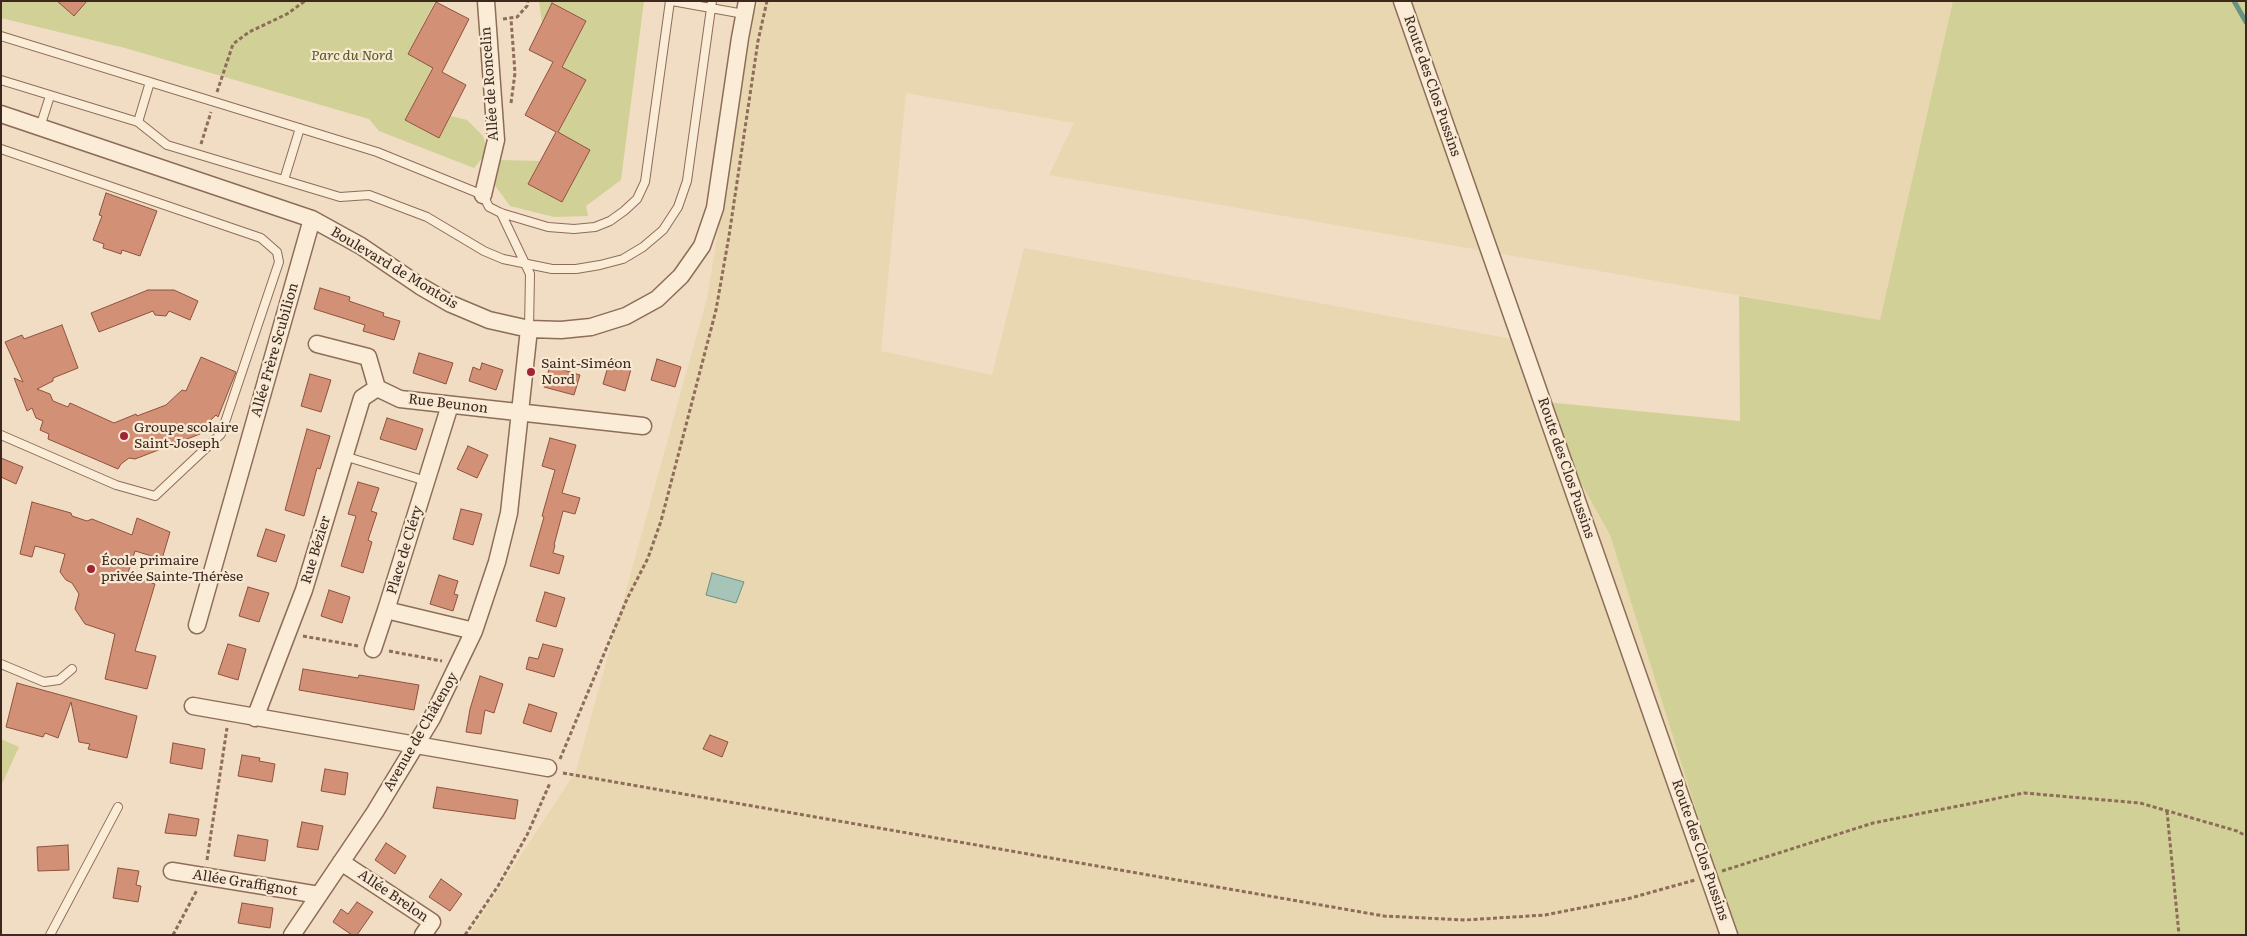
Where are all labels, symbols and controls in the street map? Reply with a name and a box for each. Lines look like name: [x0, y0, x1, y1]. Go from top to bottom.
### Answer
street label: Route des Clos Pussins: [1400, 13, 1464, 159]
street label: Allée de Roncelin: [478, 26, 502, 142]
park label: Parc du Nord: [311, 48, 393, 64]
street label: Boulevard de Montois: [327, 223, 461, 313]
street label: Allée Frère Scubilion: [248, 281, 302, 419]
place label: Saint-Siméon Nord: [541, 356, 632, 388]
marker: Saint-Siméon Nord: [525, 366, 537, 378]
street label: Rue Beunon: [407, 391, 489, 417]
street label: Route des Clos Pussins: [1534, 395, 1598, 541]
place label: Groupe scolaire Saint-Joseph: [134, 420, 239, 452]
marker: Groupe scolaire Saint-Joseph: [118, 430, 130, 442]
street label: Place de Cléry: [384, 504, 426, 596]
street label: Rue Bézier: [298, 514, 334, 586]
place label: École primaire privée Sainte-Thérèse: [101, 553, 243, 586]
marker: École primaire privée Sainte-Thérèse: [85, 563, 97, 575]
street label: Avenue de Châtenoy: [380, 670, 462, 794]
street label: Route des Clos Pussins: [1668, 777, 1732, 923]
street label: Allée Graffignot: [191, 866, 299, 900]
street label: Allée Brelon: [355, 866, 431, 926]

